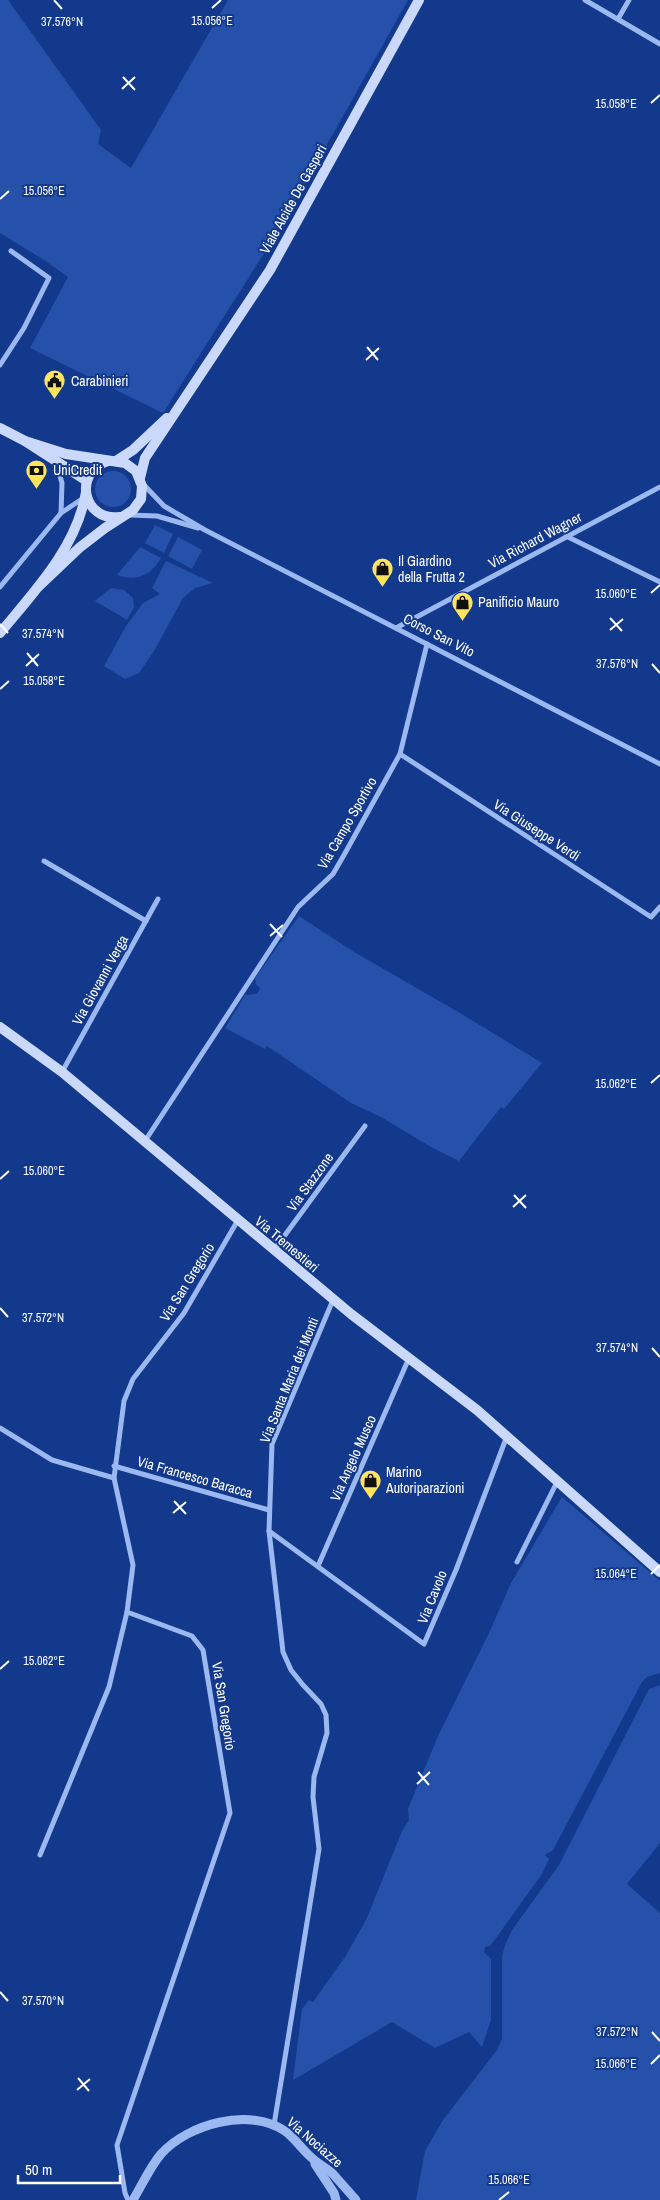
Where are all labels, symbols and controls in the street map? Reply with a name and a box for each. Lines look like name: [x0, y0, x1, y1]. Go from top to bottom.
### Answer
text: 15.056°E: [191, 13, 233, 29]
text: 37.576°N: [41, 14, 83, 30]
text: 15.058°E: [595, 96, 637, 112]
street label: Viale Alcide De Gasperi: [255, 141, 331, 257]
text: 15.056°E: [23, 183, 65, 199]
public building icon: Carabinieri: [43, 369, 67, 400]
place label: Carabinieri: [71, 372, 128, 390]
bank icon: UniCredit: [25, 458, 49, 489]
place label: UniCredit: [53, 461, 102, 479]
street label: Via Richard Wagner: [485, 508, 585, 572]
place label: Il Giardino della Frutta 2: [398, 552, 465, 586]
shop icon: Il Giardino della Frutta 2: [370, 557, 394, 588]
text: 15.060°E: [595, 586, 637, 602]
shop icon: Panificio Mauro: [450, 590, 474, 621]
place label: Panificio Mauro: [478, 593, 559, 611]
street label: Corso San Vito: [400, 609, 478, 661]
text: 37.574°N: [22, 626, 64, 642]
text: 37.576°N: [596, 656, 638, 672]
text: 15.058°E: [23, 673, 65, 689]
street label: Via Campo Sportivo: [313, 774, 381, 872]
street label: Via Giuseppe Verdi: [490, 795, 584, 865]
street label: Via Giovanni Verga: [68, 931, 132, 1028]
text: 15.062°E: [595, 1076, 637, 1092]
street label: Via Stazzone: [283, 1149, 337, 1215]
text: 15.060°E: [23, 1163, 65, 1179]
street label: Via Tremestieri: [251, 1212, 323, 1276]
street label: Via San Gregorio: [156, 1239, 218, 1325]
text: 37.572°N: [22, 1310, 64, 1326]
street label: Via Santa Maria dei Monti: [256, 1315, 322, 1445]
text: 37.574°N: [596, 1340, 638, 1356]
street label: Via Angelo Musco: [326, 1412, 380, 1504]
street label: Via Francesco Baracca: [135, 1452, 255, 1502]
place label: Marino Autoriparazioni: [385, 1463, 465, 1497]
shop icon: Marino Autoriparazioni: [358, 1468, 382, 1499]
text: 15.064°E: [595, 1566, 637, 1582]
street label: Via Cavolo: [413, 1568, 451, 1626]
text: 15.062°E: [23, 1653, 65, 1669]
street label: Via San Gregorio: [208, 1661, 240, 1751]
text: 37.570°N: [22, 1993, 64, 2009]
text: 37.572°N: [596, 2024, 638, 2040]
text: 15.066°E: [595, 2056, 637, 2072]
street label: Via Nociazze: [283, 2113, 347, 2171]
scale bar: [18, 2152, 120, 2184]
text: 50 m: [25, 2159, 52, 2180]
text: 15.066°E: [488, 2172, 530, 2188]

